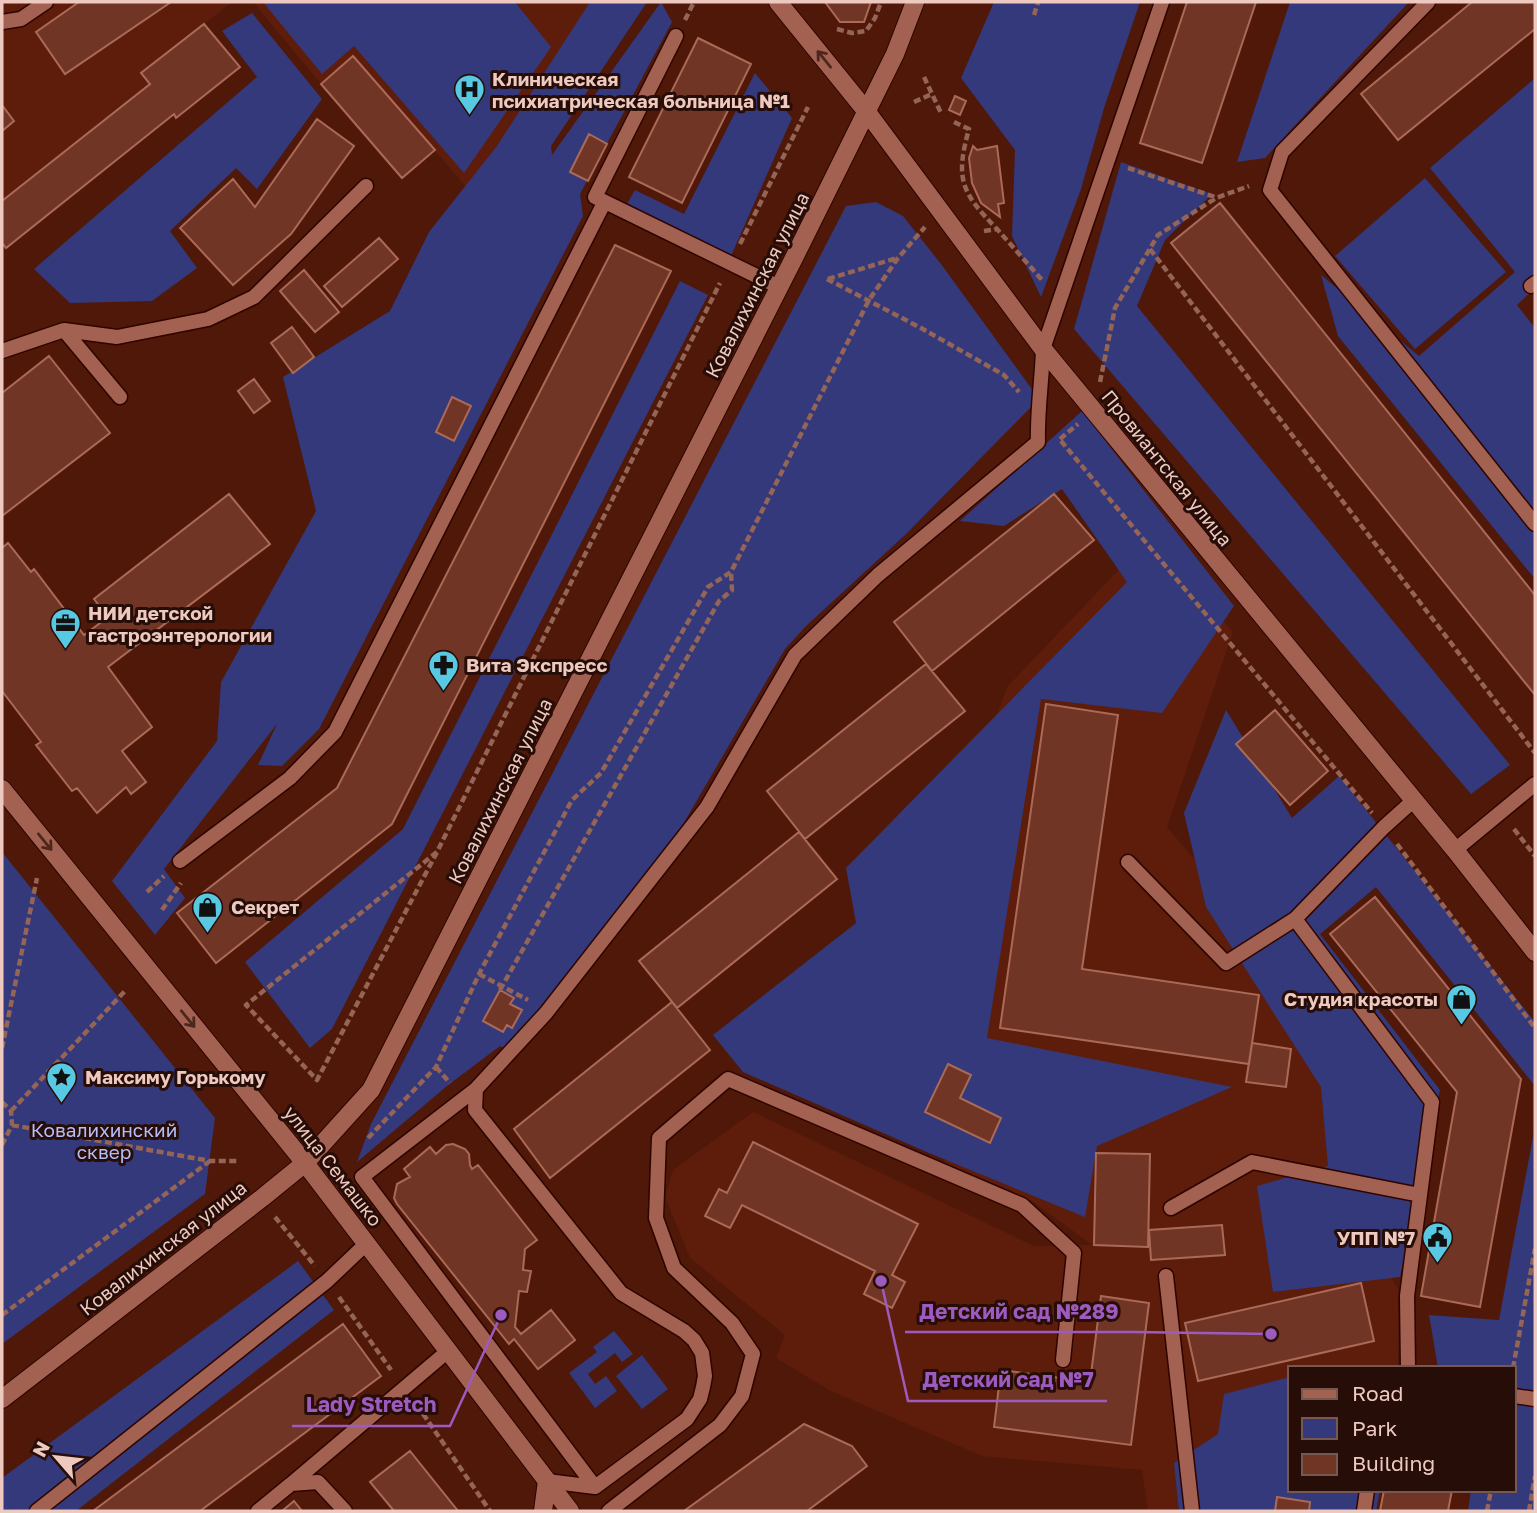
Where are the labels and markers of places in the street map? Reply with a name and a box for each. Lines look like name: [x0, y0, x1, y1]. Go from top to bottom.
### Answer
place label: Клиническая психиатрическая больница №1: [492, 67, 790, 112]
hospital icon: Клиническая психиатрическая больница №1: [452, 73, 486, 117]
place label: НИИ детской гастроэнтерологии: [88, 601, 272, 646]
office icon: НИИ детской гастроэнтерологии: [48, 607, 82, 651]
pharmacy icon: Вита Экспресс: [426, 648, 460, 692]
place label: Вита Экспресс: [466, 653, 607, 676]
shop icon: Секрет: [191, 890, 225, 934]
place label: Секрет: [231, 895, 299, 918]
shop icon: Студия красоты: [1444, 982, 1478, 1026]
place label: Студия красоты: [1284, 987, 1438, 1010]
place icon: Максиму Горькому: [45, 1060, 79, 1104]
place label: Максиму Горькому: [85, 1065, 266, 1088]
public building icon: УПП №7: [1421, 1221, 1455, 1265]
place label: УПП №7: [1337, 1226, 1415, 1249]
callout: Детский сад №289: [905, 1290, 1133, 1332]
callout: Детский сад №7: [908, 1359, 1107, 1401]
callout: Lady Stretch: [292, 1384, 450, 1426]

